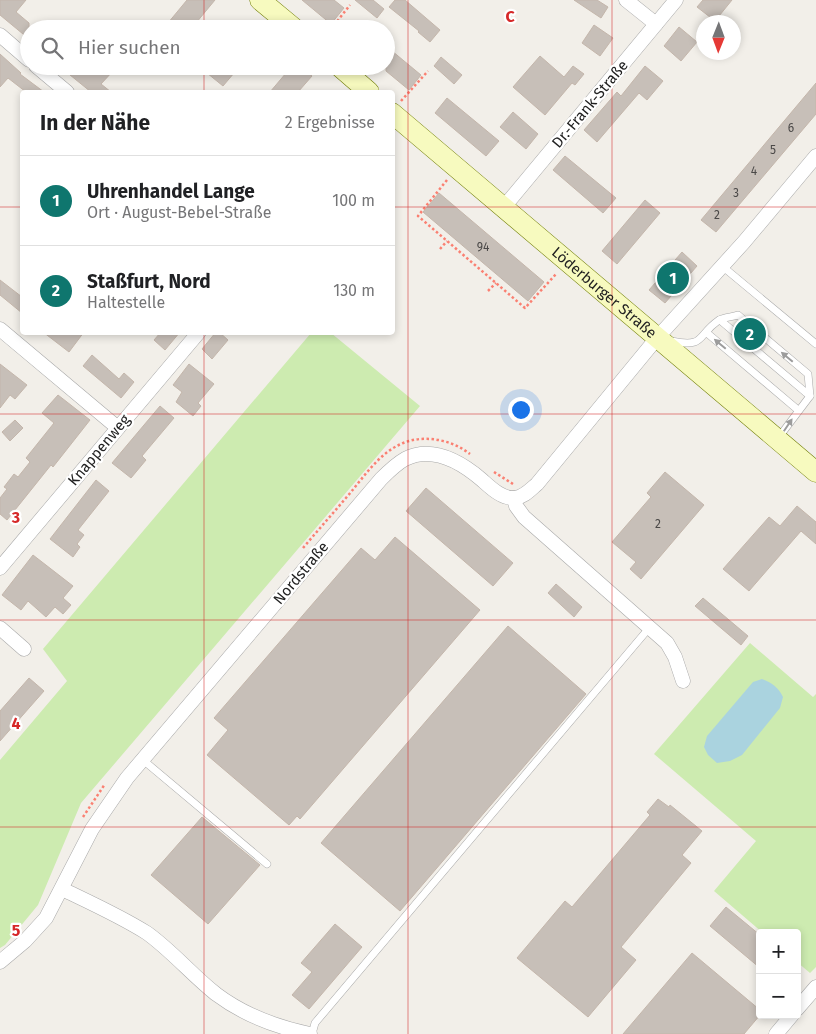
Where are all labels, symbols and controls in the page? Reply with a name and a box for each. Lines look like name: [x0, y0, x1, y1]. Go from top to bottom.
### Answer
text: C: [505, 7, 515, 26]
north arrow: [696, 15, 741, 60]
search box: [20, 20, 395, 75]
icon: search: [38, 34, 66, 62]
text: Hier suchen: [78, 36, 181, 59]
street label: Dr.-Frank-Straße: [548, 57, 632, 151]
text: In der Nähe: [40, 110, 150, 136]
text: 2 Ergebnisse: [285, 113, 375, 132]
house number: 6: [788, 121, 794, 135]
house number: 5: [770, 143, 776, 157]
house number: 4: [751, 164, 758, 178]
text: Uhrenhandel Lange: [87, 180, 255, 203]
house number: 3: [733, 186, 739, 200]
text: 1: [52, 191, 60, 210]
text: 100 m: [332, 191, 375, 210]
text: Ort · August-Bebel-Straße: [87, 203, 271, 222]
house number: 2: [714, 208, 720, 222]
house number: 94: [477, 240, 490, 254]
street label: Löderburger Straße: [548, 243, 660, 342]
pin: 1: [657, 259, 689, 297]
text: Staßfurt, Nord: [87, 270, 211, 293]
text: 2: [52, 281, 60, 300]
text: 130 m: [333, 281, 375, 300]
text: Haltestelle: [87, 293, 165, 312]
pin: 2: [734, 315, 766, 353]
one-way arrow: [714, 339, 727, 350]
one-way arrow: [781, 351, 794, 362]
your location: [508, 397, 534, 423]
street label: Knappenweg: [64, 411, 134, 489]
one-way arrow: [783, 418, 793, 431]
text: 3: [11, 508, 20, 527]
house number: 2: [655, 517, 661, 531]
street label: Nordstraße: [270, 538, 332, 608]
text: 4: [11, 714, 21, 733]
text: 5: [12, 921, 21, 940]
map controls: [756, 929, 801, 1019]
button: +: [756, 929, 801, 974]
button: −: [756, 974, 801, 1019]

